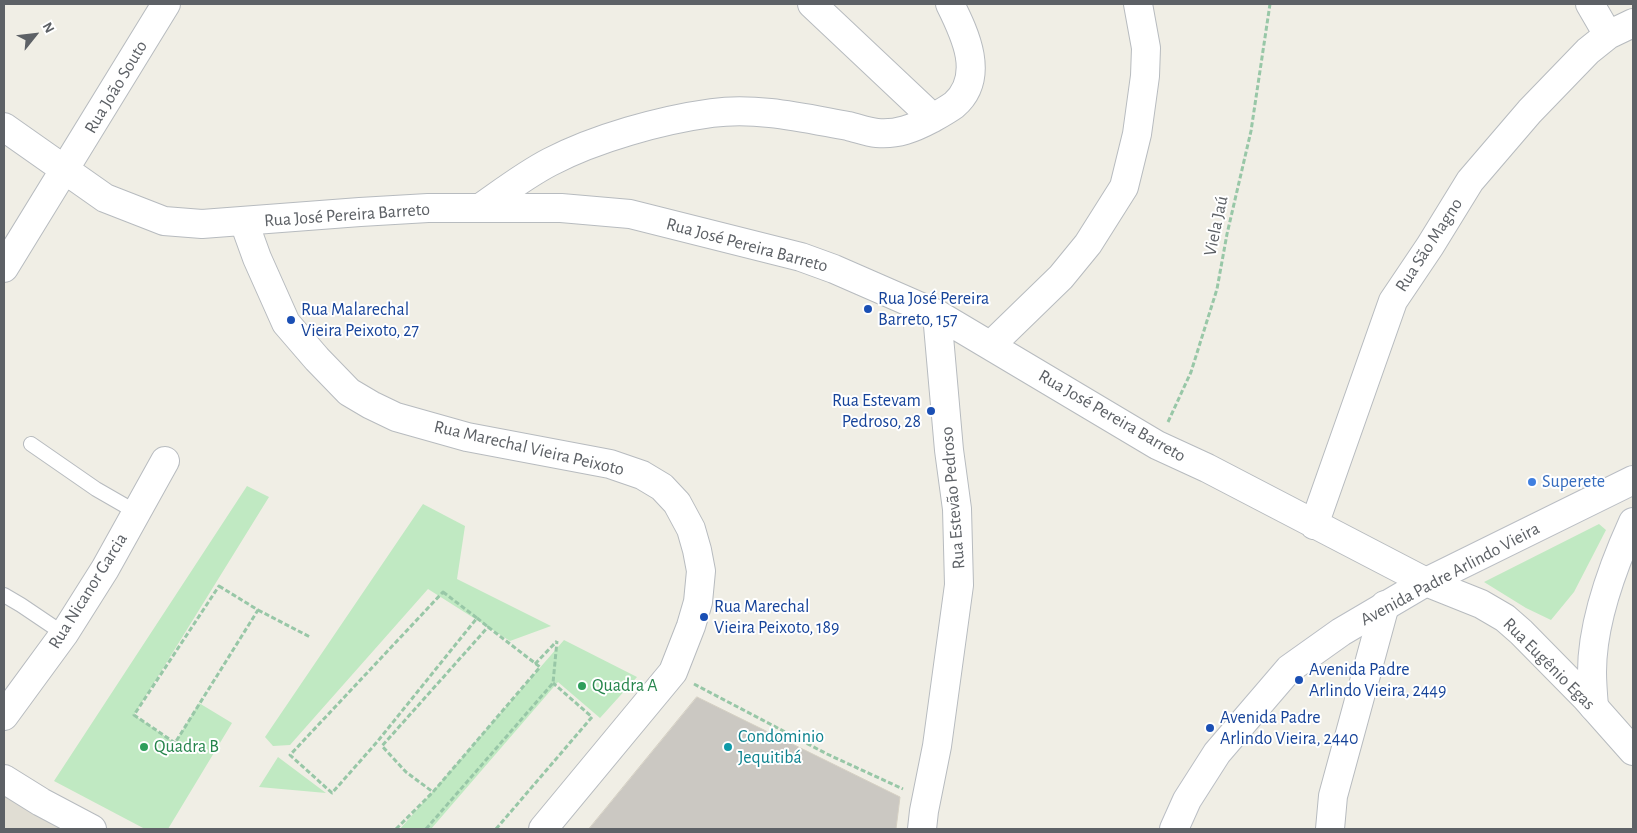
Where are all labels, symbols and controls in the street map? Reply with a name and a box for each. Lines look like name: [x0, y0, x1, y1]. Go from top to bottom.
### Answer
north arrow: [10, 10, 60, 60]
text: N: [40, 20, 57, 35]
street label: Rua João Souto: [80, 37, 152, 137]
street label: Viela Jaú: [1199, 194, 1233, 258]
street label: Rua São Magno: [1391, 194, 1467, 296]
street label: Rua José Pereira Barreto: [263, 198, 431, 232]
street label: Rua José Pereira Barreto: [664, 213, 830, 277]
place label: Rua José Pereira Barreto, 157: [878, 288, 989, 330]
place label: Rua Malarechal Vieira Peixoto, 27: [301, 299, 419, 342]
marker: Rua José Pereira Barreto, 157: [862, 303, 874, 315]
marker: Rua Malarechal Vieira Peixoto, 27: [285, 314, 297, 326]
street label: Rua José Pereira Barreto: [1035, 365, 1189, 467]
place label: Rua Estevam Pedroso, 28: [832, 390, 921, 432]
marker: Rua Estevam Pedroso, 28: [925, 405, 937, 417]
street label: Rua Marechal Vieira Peixoto: [432, 416, 626, 480]
street label: Rua Estevão Pedroso: [936, 426, 970, 570]
place label: Superete: [1542, 471, 1605, 493]
marker: Superete: [1526, 476, 1538, 488]
street label: Avenida Padre Arlindo Vieira: [1357, 518, 1543, 630]
street label: Rua Nicanor Garcia: [44, 529, 132, 653]
place label: Rua Marechal Vieira Peixoto, 189: [714, 596, 839, 638]
marker: Rua Marechal Vieira Peixoto, 189: [698, 611, 710, 623]
street label: Rua Eugênio Egas: [1498, 613, 1600, 715]
place label: Avenida Padre Arlindo Vieira, 2449: [1309, 659, 1446, 702]
marker: Avenida Padre Arlindo Vieira, 2449: [1293, 674, 1305, 686]
place label: Quadra A: [592, 675, 658, 697]
marker: Quadra A: [576, 680, 588, 692]
place label: Avenida Padre Arlindo Vieira, 2440: [1220, 707, 1358, 750]
marker: Avenida Padre Arlindo Vieira, 2440: [1204, 722, 1216, 734]
place label: Condominio Jequitibá: [738, 726, 824, 769]
place label: Quadra B: [154, 736, 219, 758]
marker: Quadra B: [138, 741, 150, 753]
marker: Condominio Jequitibá: [722, 741, 734, 753]

